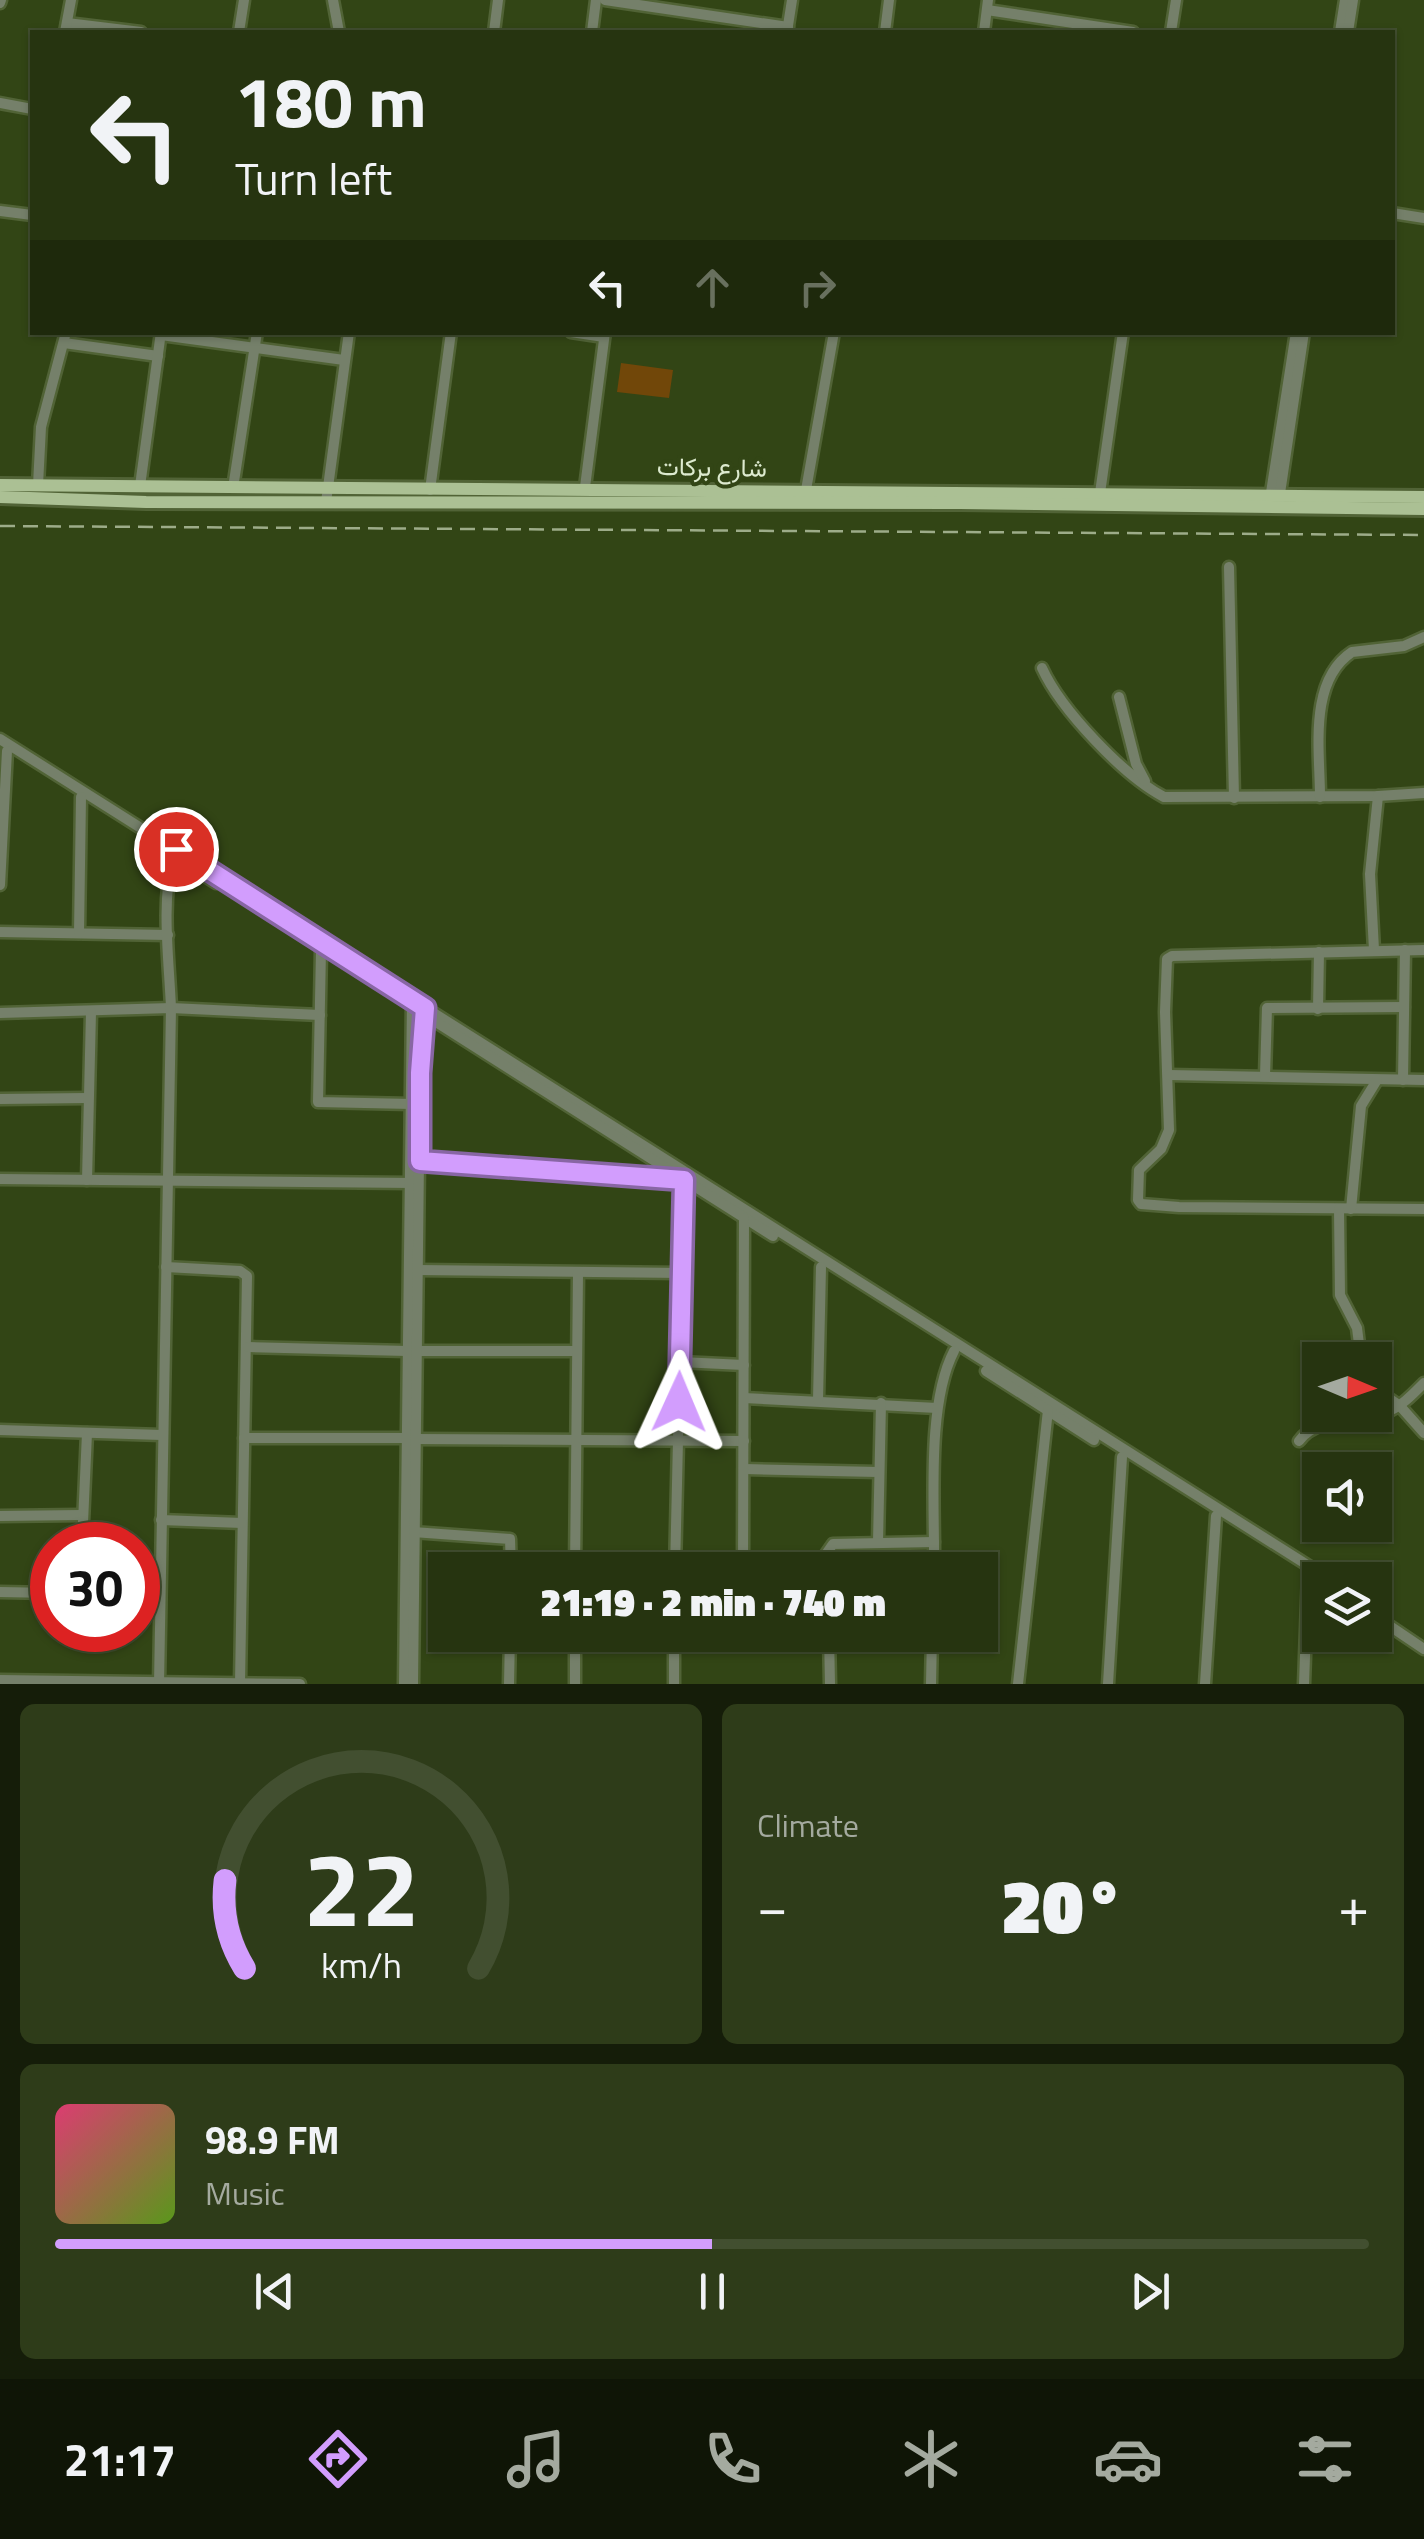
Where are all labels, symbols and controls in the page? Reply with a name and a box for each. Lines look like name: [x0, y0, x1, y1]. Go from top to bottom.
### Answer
text: 180 m: [235, 48, 427, 154]
icon: left: [70, 70, 200, 200]
text: Turn left: [235, 144, 392, 212]
icon: left: [580, 260, 635, 315]
icon: ahead: [685, 260, 740, 315]
icon: right: [790, 260, 845, 315]
street label: شارع بركات: [657, 447, 767, 487]
pin: [134, 807, 219, 892]
icon: arrive: [149, 822, 204, 877]
north arrow: [1302, 1342, 1392, 1432]
map controls: [1302, 1342, 1392, 1652]
position arrow: [627, 1350, 731, 1454]
button: sound: [1302, 1452, 1392, 1542]
speed limit sign: 30: [30, 1522, 160, 1652]
button: layers: [1302, 1562, 1392, 1652]
text: 21:19 · 2 min · 740 m: [540, 1573, 886, 1631]
text: Climate: [757, 1801, 859, 1849]
text: 22: [303, 1808, 419, 1966]
text: 20°: [1001, 1848, 1125, 1962]
text: −: [757, 1864, 788, 1947]
text: +: [1338, 1864, 1369, 1947]
text: km/h: [321, 1937, 401, 1992]
text: 98.9 FM: [205, 2111, 340, 2169]
text: Music: [205, 2169, 285, 2217]
icon: previous: [247, 2264, 302, 2319]
icon: pause: [685, 2264, 740, 2319]
icon: next: [1123, 2264, 1178, 2319]
icon: directions: [303, 2424, 373, 2494]
icon: music: [501, 2424, 571, 2494]
icon: phone: [698, 2424, 768, 2494]
icon: climate: [896, 2424, 966, 2494]
icon: car: [1093, 2424, 1163, 2494]
icon: filters: [1290, 2424, 1360, 2494]
text: 21:17: [64, 2425, 176, 2493]

